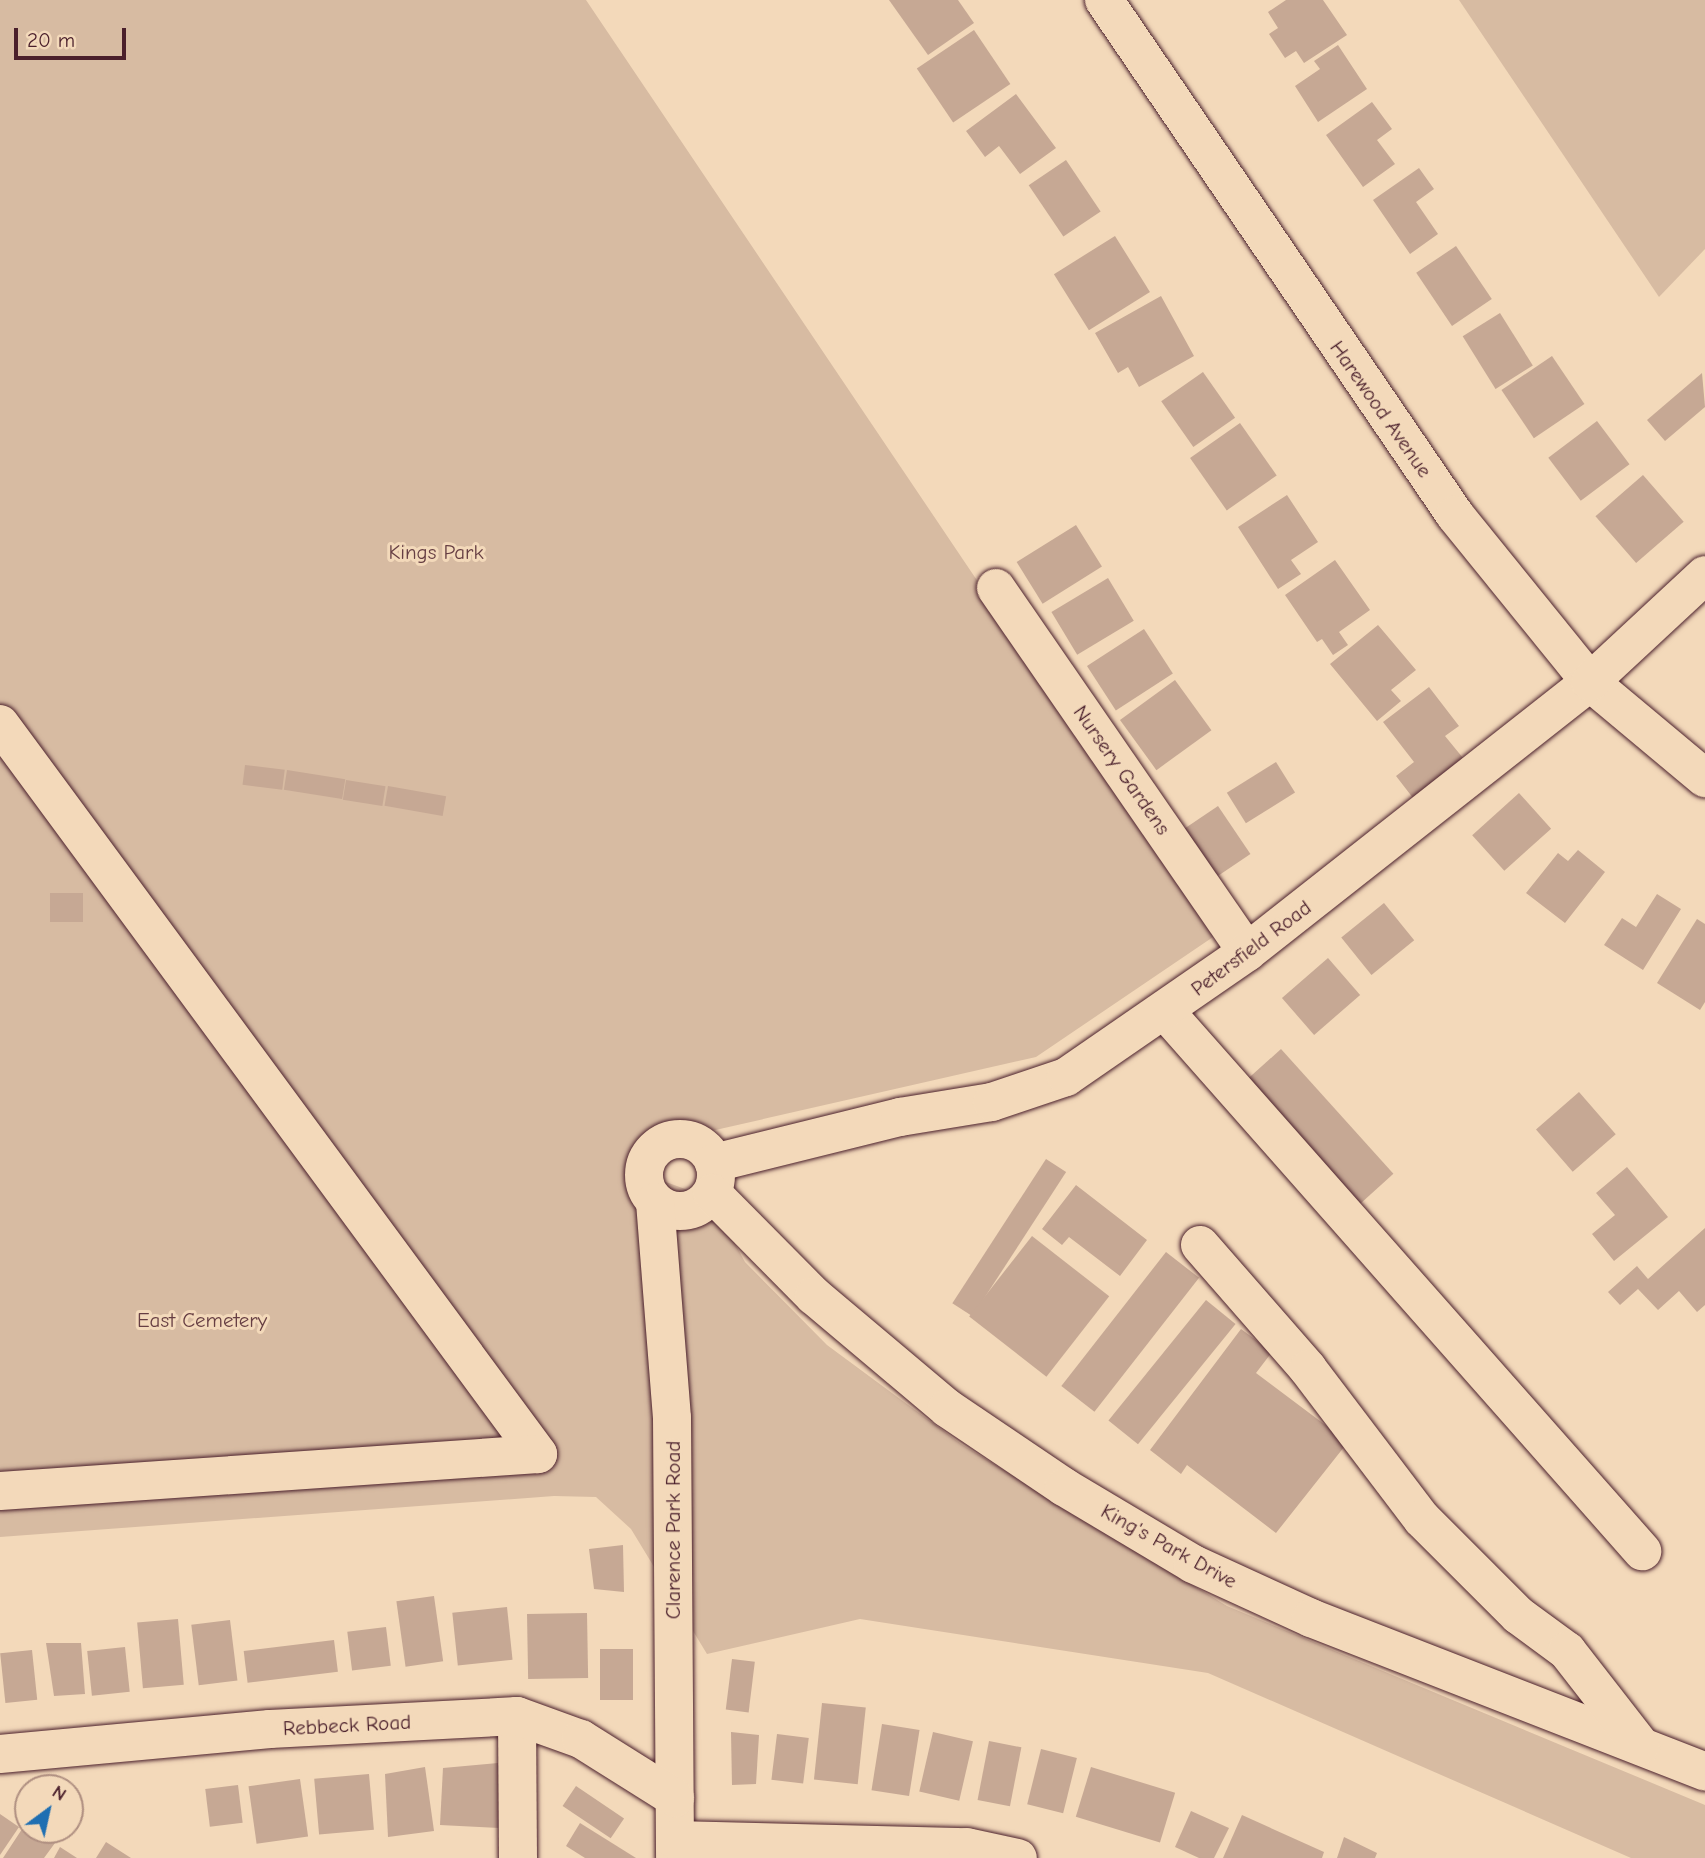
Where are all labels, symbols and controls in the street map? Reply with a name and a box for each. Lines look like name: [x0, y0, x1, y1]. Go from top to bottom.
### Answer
scale bar: [18, 14, 130, 58]
text: 20 m: [27, 28, 75, 52]
street label: Harewood Avenue: [1325, 336, 1437, 482]
park label: Kings Park: [388, 539, 484, 565]
street label: Nursery Gardens: [1068, 700, 1176, 840]
street label: Petersfield Road: [1186, 895, 1316, 1001]
park label: East Cemetery: [137, 1307, 267, 1333]
street label: Clarence Park Road: [660, 1441, 686, 1619]
street label: King's Park Drive: [1097, 1498, 1241, 1594]
street label: Rebbeck Road: [282, 1709, 412, 1741]
north arrow: [14, 1774, 84, 1844]
text: N: [48, 1780, 71, 1806]

